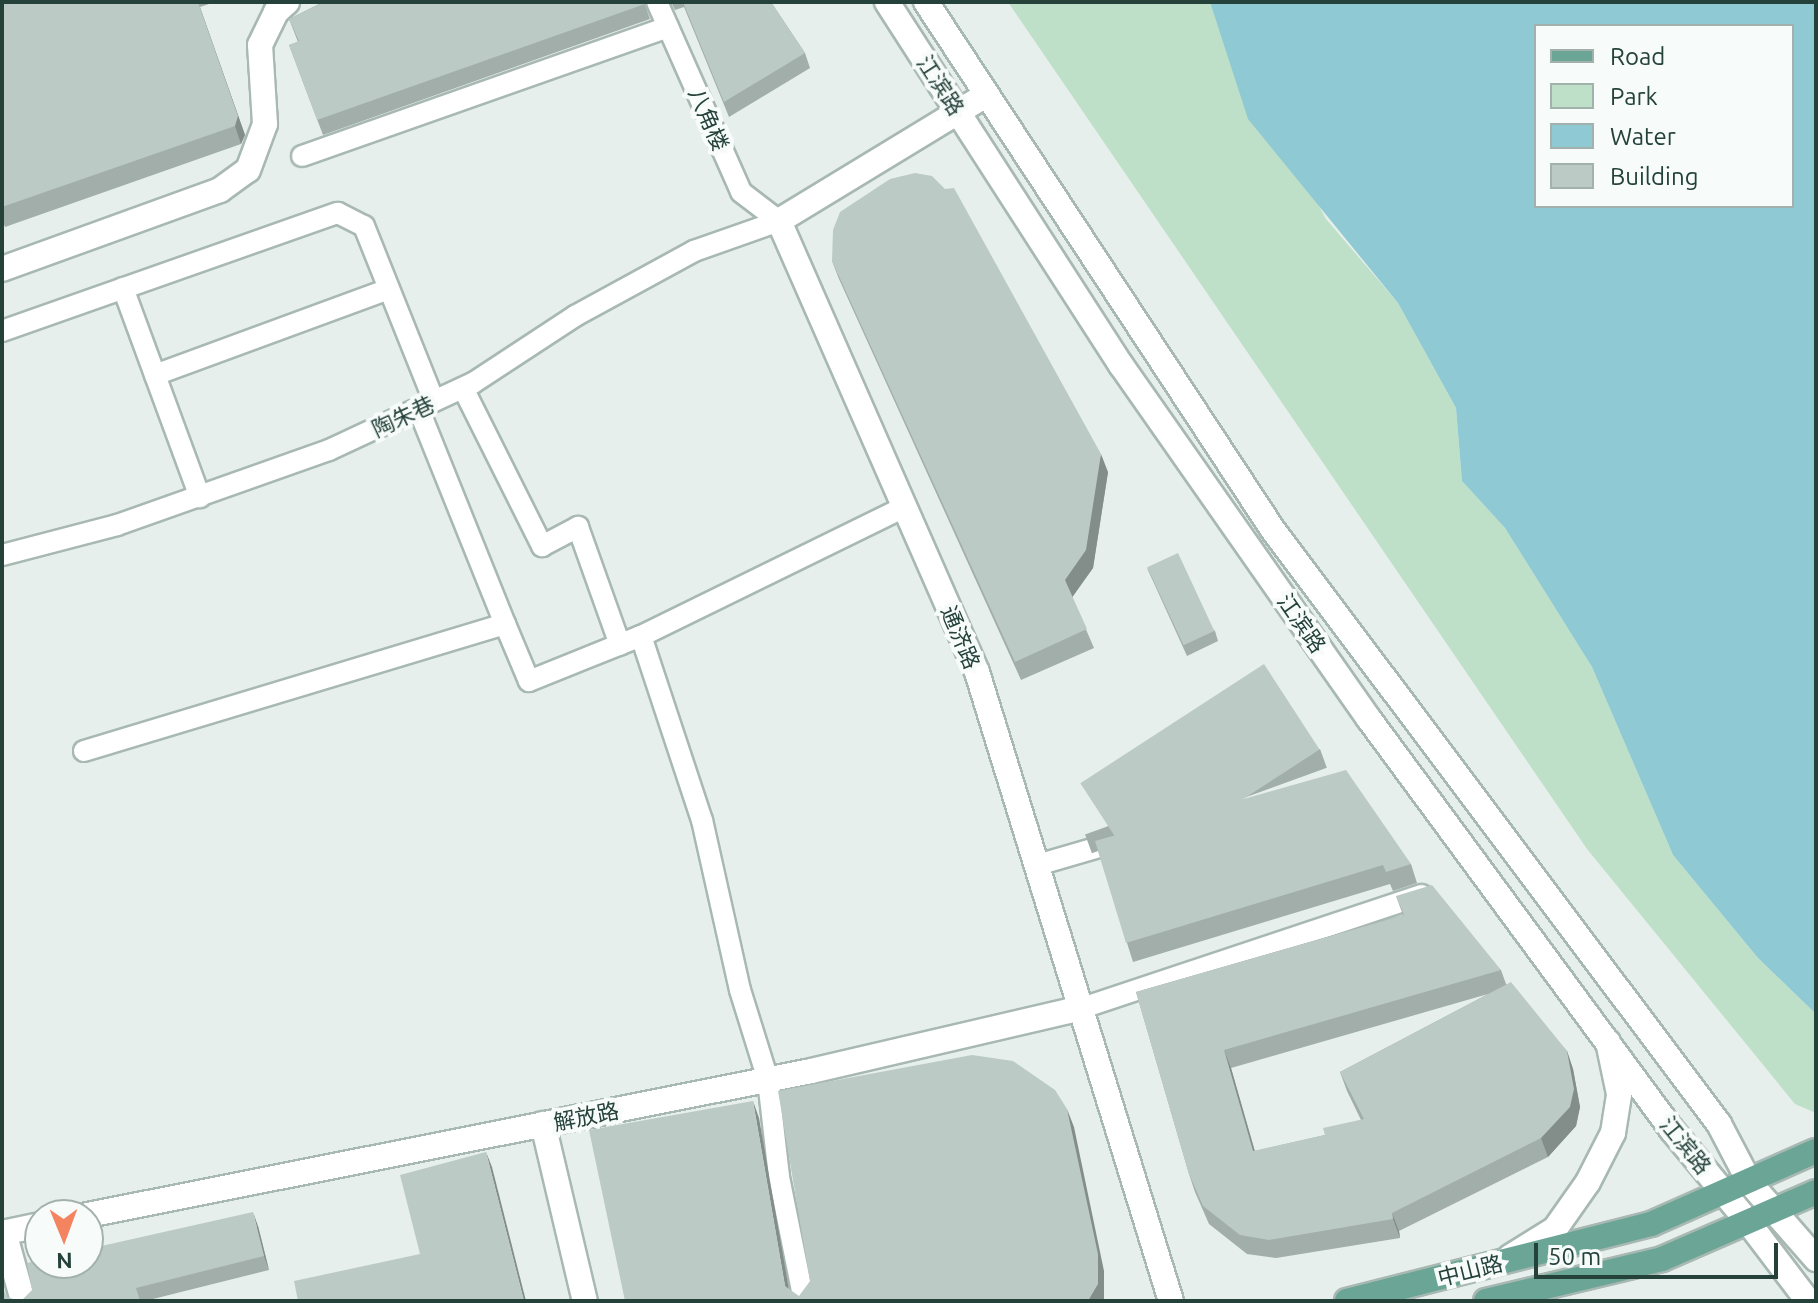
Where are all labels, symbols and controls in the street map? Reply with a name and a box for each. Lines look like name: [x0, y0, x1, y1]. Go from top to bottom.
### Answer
legend: [1534, 24, 1794, 208]
text: Road: [1610, 43, 1665, 70]
street label: 江滨路: [912, 50, 970, 120]
street label: 八角楼: [684, 83, 734, 155]
text: Park: [1610, 83, 1658, 110]
text: Water: [1610, 123, 1676, 150]
text: Building: [1610, 163, 1698, 190]
street label: 陶朱巷: [368, 390, 438, 442]
street label: 江滨路: [1272, 588, 1332, 658]
street label: 通济路: [936, 601, 986, 673]
street label: 解放路: [551, 1097, 621, 1135]
street label: 江滨路: [1655, 1111, 1717, 1179]
north arrow: [24, 1199, 104, 1279]
scale bar: [1538, 1227, 1782, 1277]
text: 50 m: [1548, 1243, 1601, 1270]
text: N: [56, 1249, 73, 1274]
street label: 中山路: [1435, 1249, 1505, 1291]

